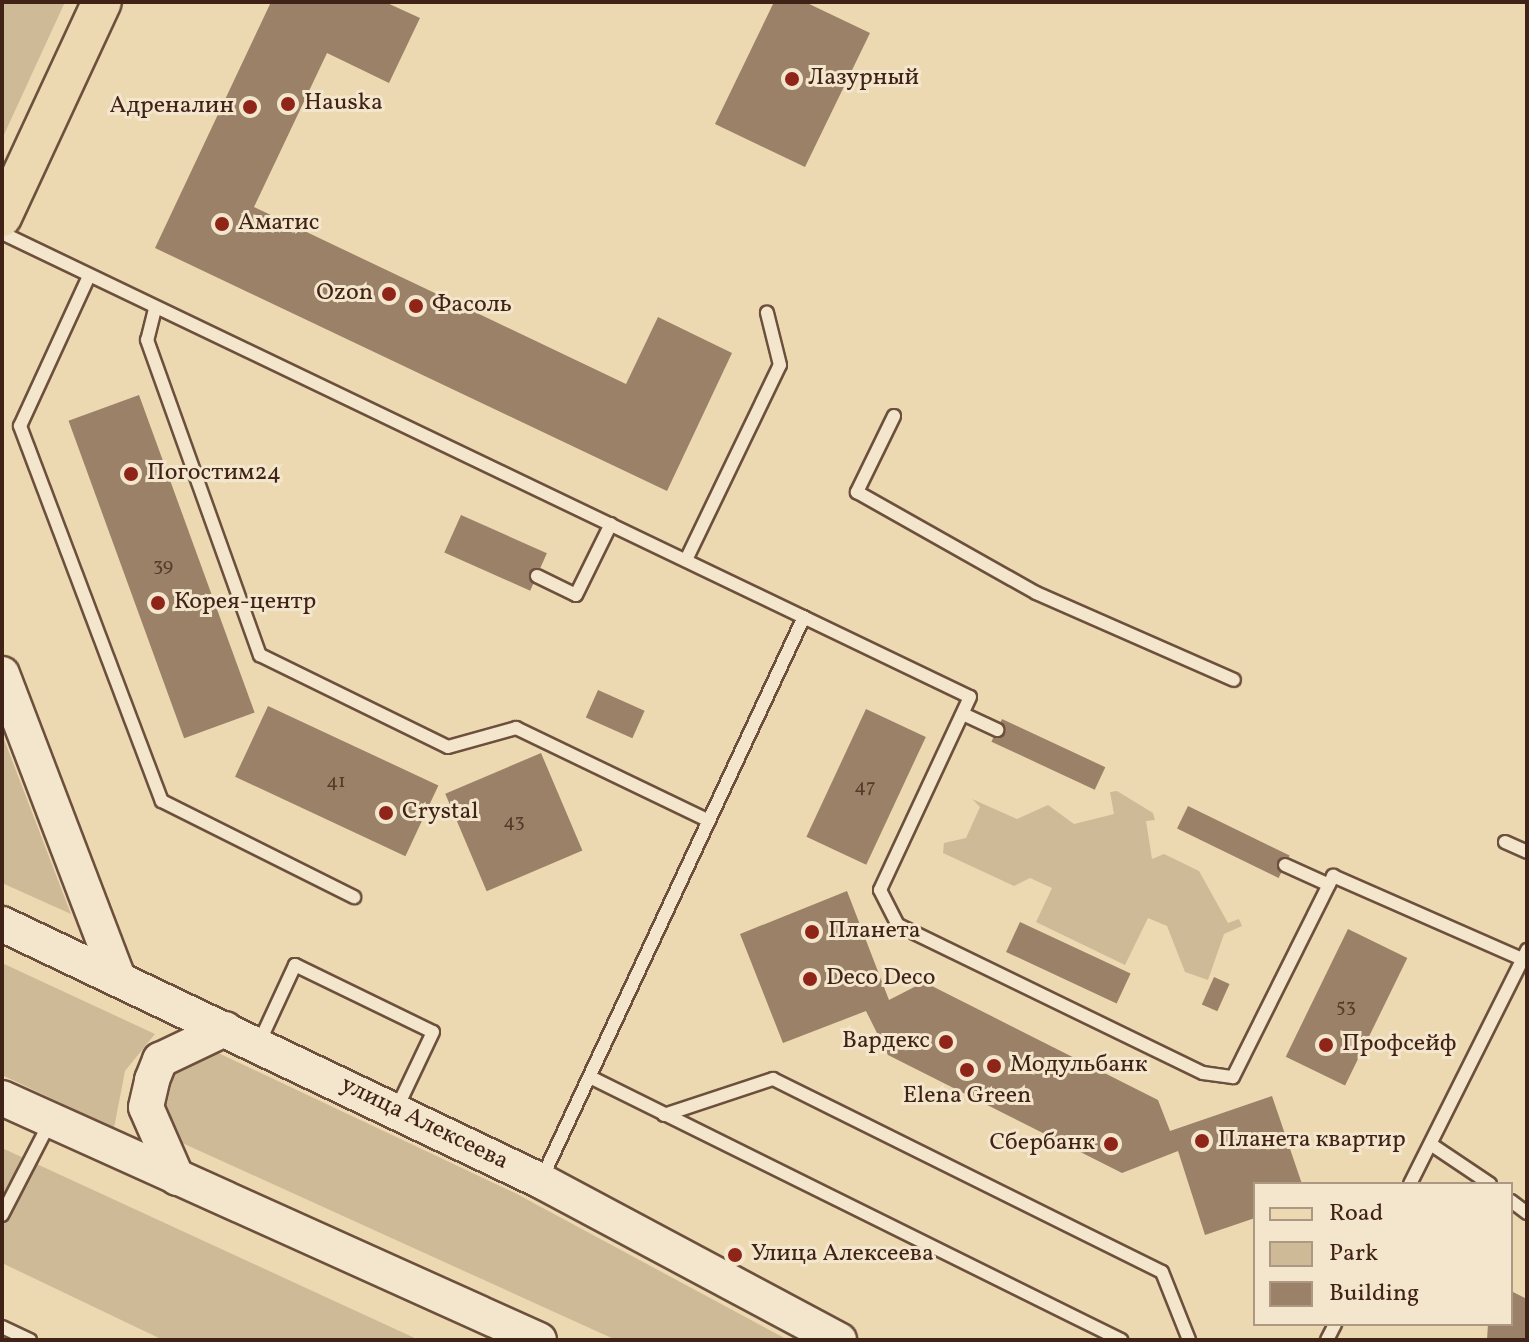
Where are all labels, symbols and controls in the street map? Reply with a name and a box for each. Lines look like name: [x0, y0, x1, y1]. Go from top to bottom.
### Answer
place label: Лазурный: [808, 65, 919, 93]
marker: Лазурный: [783, 70, 801, 88]
place label: Hauska: [304, 90, 383, 118]
place label: Адреналин: [109, 93, 234, 121]
marker: Hauska: [279, 95, 297, 113]
marker: Адреналин: [241, 98, 259, 116]
place label: Аматис: [238, 210, 320, 238]
marker: Аматис: [213, 215, 231, 233]
place label: Ozon: [316, 280, 373, 308]
marker: Ozon: [380, 285, 398, 303]
place label: Фасоль: [432, 292, 512, 320]
marker: Фасоль: [407, 297, 425, 315]
place label: Погостим24: [147, 460, 281, 488]
marker: Погостим24: [122, 465, 140, 483]
house number: 39: [153, 554, 173, 578]
place label: Корея-центр: [174, 589, 316, 617]
marker: Корея-центр: [149, 594, 167, 612]
house number: 41: [326, 770, 346, 794]
house number: 47: [854, 775, 876, 799]
place label: Crystal: [402, 799, 479, 827]
marker: Crystal: [377, 804, 395, 822]
house number: 43: [503, 810, 525, 834]
place label: Планета: [828, 918, 921, 946]
marker: Планета: [803, 923, 821, 941]
place label: Deco Deco: [826, 965, 936, 993]
marker: Deco Deco: [801, 970, 819, 988]
house number: 53: [1336, 995, 1356, 1019]
place label: Вардекс: [842, 1028, 930, 1056]
place label: Профсейф: [1342, 1031, 1457, 1059]
marker: Вардекс: [937, 1033, 955, 1051]
marker: Профсейф: [1317, 1036, 1335, 1054]
place label: Модульбанк: [1010, 1052, 1148, 1080]
marker: Модульбанк: [985, 1057, 1003, 1075]
marker: Elena Green: [958, 1061, 976, 1079]
street label: улица Алексеева: [335, 1071, 513, 1177]
place label: Elena Green: [903, 1083, 1031, 1111]
place label: Планета квартир: [1218, 1127, 1406, 1155]
place label: Сбербанк: [989, 1130, 1095, 1158]
marker: Планета квартир: [1193, 1132, 1211, 1150]
marker: Сбербанк: [1102, 1135, 1120, 1153]
legend: [1253, 1182, 1513, 1326]
text: Road: [1329, 1197, 1383, 1231]
text: Park: [1329, 1237, 1378, 1271]
place label: Улица Алексеева: [751, 1241, 934, 1269]
marker: Улица Алексеева: [726, 1246, 744, 1264]
text: Building: [1329, 1277, 1419, 1311]

